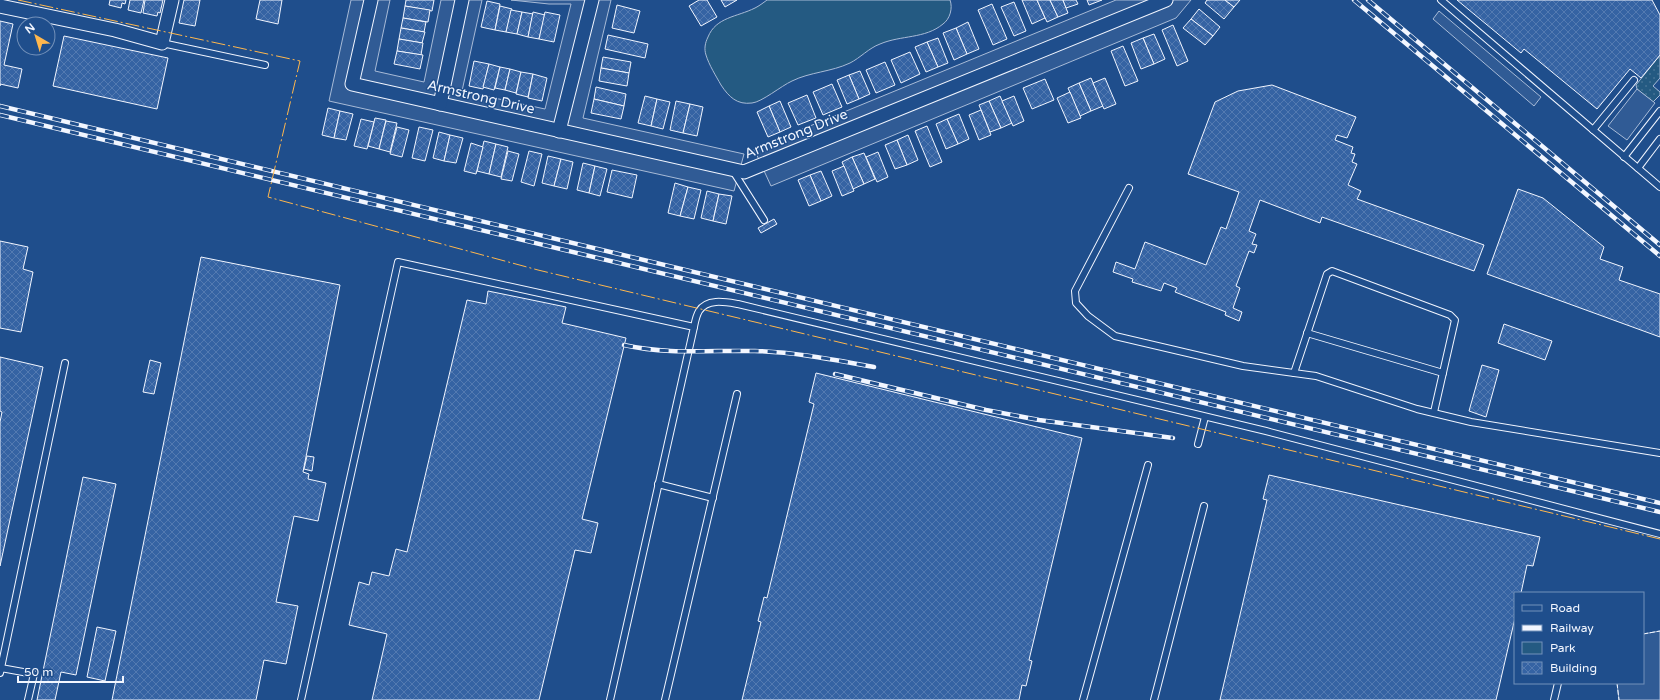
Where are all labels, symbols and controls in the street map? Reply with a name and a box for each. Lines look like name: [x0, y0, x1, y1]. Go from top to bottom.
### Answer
north arrow: [16, 16, 56, 56]
text: N: [23, 21, 38, 36]
street label: Armstrong Drive: [426, 76, 536, 118]
street label: Armstrong Drive: [742, 106, 850, 162]
legend: [1514, 592, 1644, 684]
text: Road: [1550, 601, 1580, 615]
text: Railway: [1550, 621, 1594, 635]
text: Park: [1550, 641, 1576, 655]
scale bar: [18, 658, 123, 684]
text: Building: [1550, 661, 1597, 675]
text: 50 m: [24, 665, 53, 679]

